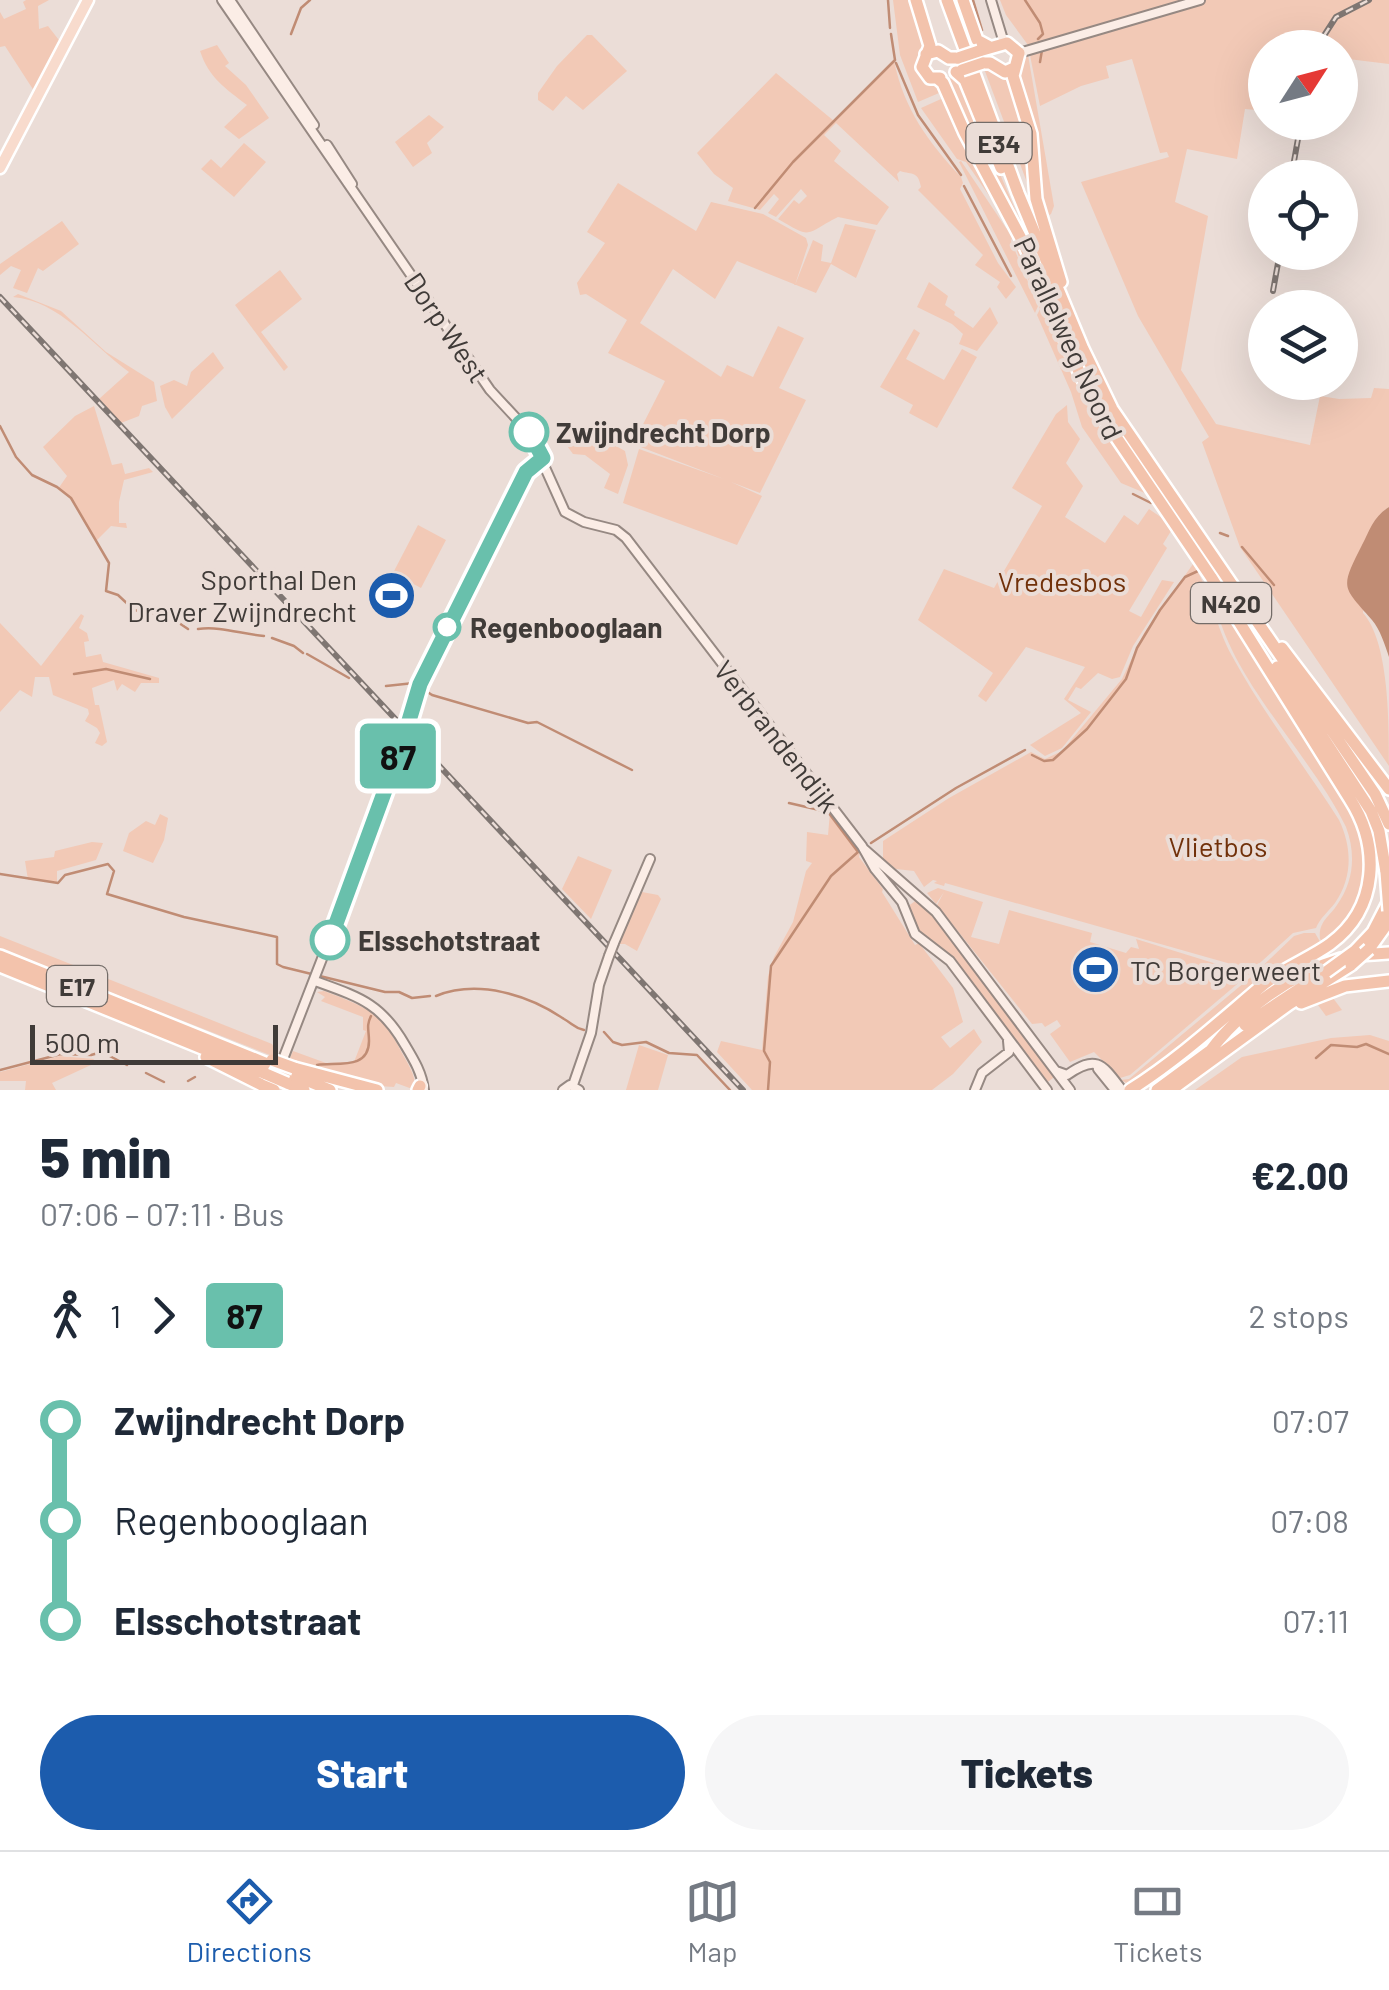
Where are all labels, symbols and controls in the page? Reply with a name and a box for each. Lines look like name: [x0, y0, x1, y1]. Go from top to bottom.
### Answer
north arrow: [1248, 30, 1358, 140]
map controls: [1248, 30, 1358, 400]
road number: E34: [966, 123, 1032, 163]
button: locate: [1248, 160, 1358, 270]
street label: Parallelweg Noord: [1007, 231, 1131, 445]
street label: Dorp West: [398, 266, 496, 388]
button: layers: [1248, 290, 1358, 400]
marker: Zwijndrecht Dorp: [510, 413, 548, 451]
place label: Zwijndrecht Dorp: [556, 415, 771, 449]
place label: Sporthal Den Draver Zwijndrecht: [127, 562, 357, 628]
park label: Vredesbos: [998, 564, 1126, 598]
sports icon: Sporthal Den Draver Zwijndrecht: [366, 569, 418, 621]
road number: N420: [1191, 583, 1271, 623]
place label: Regenbooglaan: [470, 610, 663, 644]
marker: Regenbooglaan: [434, 614, 460, 640]
street label: Verbrandendijk: [707, 653, 847, 819]
line badge: 87: [353, 724, 443, 788]
text: 87: [380, 735, 416, 777]
park label: Vlietbos: [1169, 829, 1267, 863]
marker: Elsschotstraat: [311, 921, 349, 959]
place label: Elsschotstraat: [358, 923, 540, 957]
sports icon: TC Borgerweert: [1069, 944, 1121, 996]
place label: TC Borgerweert: [1130, 953, 1321, 987]
road number: E17: [47, 966, 107, 1006]
scale bar: [30, 1020, 278, 1064]
text: 500 m: [45, 1025, 120, 1059]
text: 5 min: [40, 1123, 172, 1189]
text: €2.00: [1251, 1152, 1349, 1198]
text: 07:06 – 07:11 · Bus: [40, 1194, 284, 1232]
icon: walk: [40, 1288, 95, 1343]
icon: forward: [136, 1288, 191, 1343]
text: 87: [226, 1294, 263, 1336]
text: 1: [110, 1296, 121, 1334]
text: 2 stops: [1248, 1296, 1349, 1334]
text: Zwijndrecht Dorp: [114, 1397, 405, 1443]
text: 07:07: [1272, 1401, 1349, 1439]
text: Regenbooglaan: [114, 1497, 369, 1543]
text: 07:08: [1270, 1501, 1349, 1539]
text: Elsschotstraat: [114, 1597, 361, 1643]
text: 07:11: [1282, 1601, 1349, 1639]
button: Start: [40, 1715, 685, 1830]
button: Tickets: [705, 1715, 1349, 1830]
tab: Directions: [187, 1874, 312, 1968]
tab: Map: [685, 1874, 740, 1968]
tab: Tickets: [1113, 1874, 1202, 1968]

